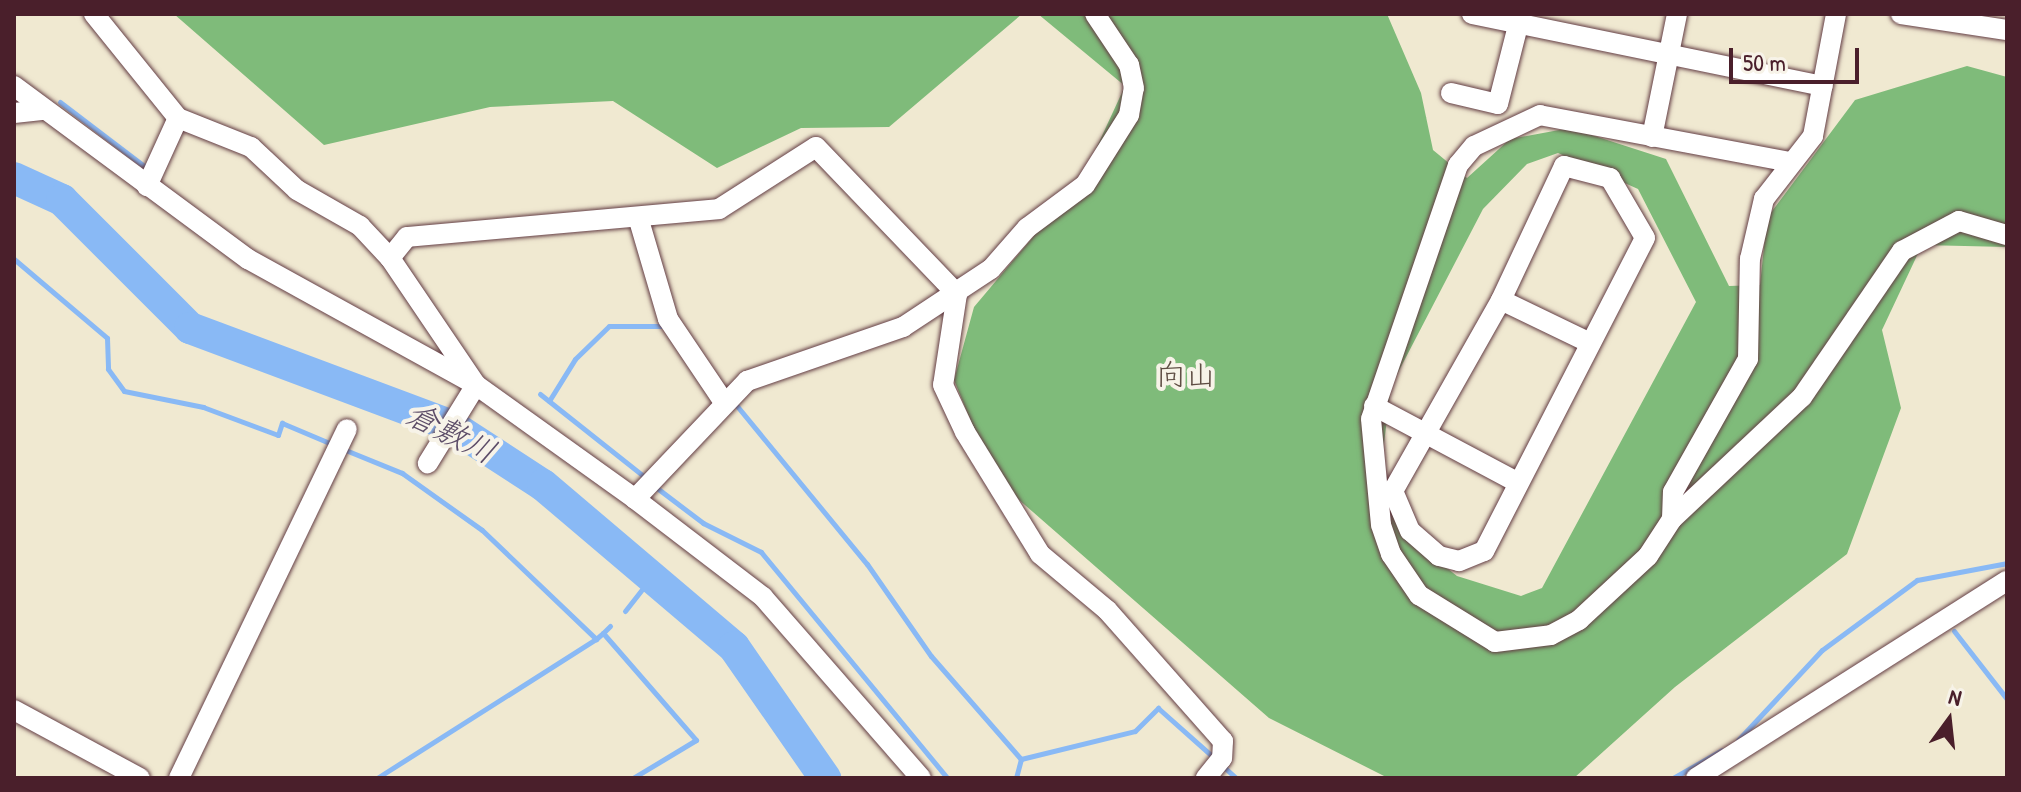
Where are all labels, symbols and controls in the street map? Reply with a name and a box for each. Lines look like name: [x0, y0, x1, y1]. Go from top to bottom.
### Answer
scale bar: [1733, 32, 1863, 82]
text: 50 m: [1743, 46, 1786, 78]
park label: 向山: [1156, 356, 1216, 392]
water label: 倉敷川: [400, 394, 502, 472]
north arrow: [1909, 680, 1989, 760]
text: N: [1946, 681, 1965, 713]

